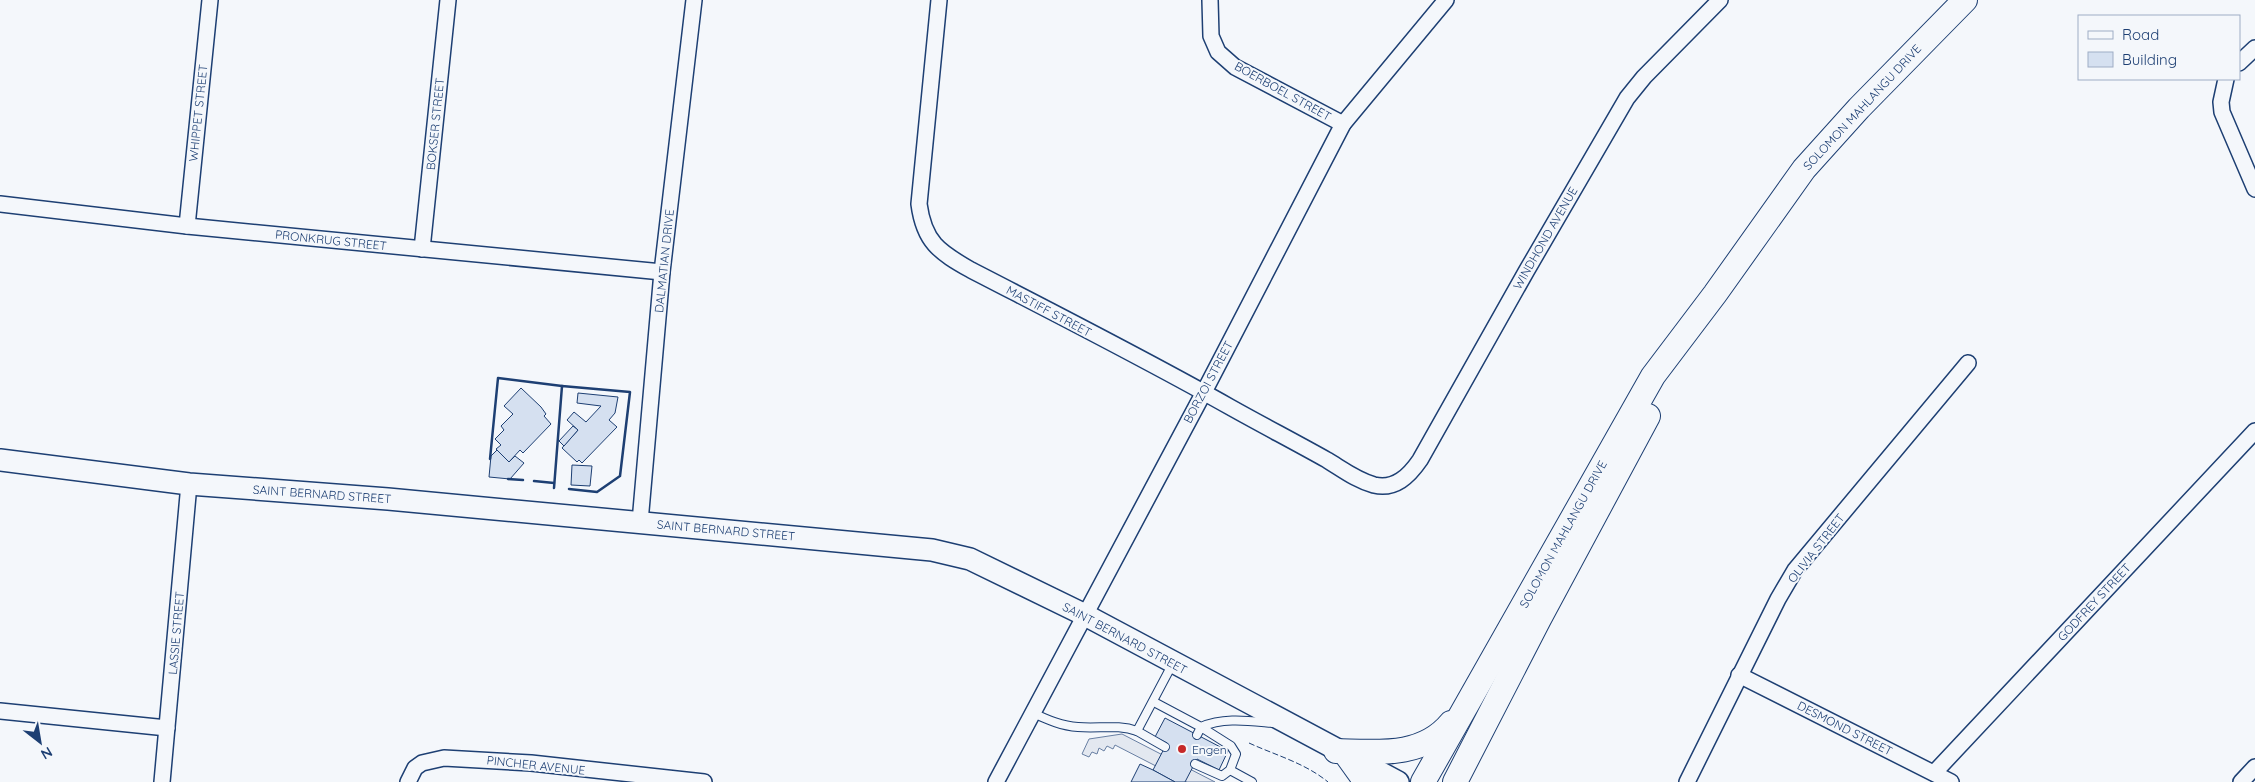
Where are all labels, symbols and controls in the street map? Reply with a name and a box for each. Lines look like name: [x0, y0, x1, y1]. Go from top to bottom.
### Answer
legend: [2078, 15, 2240, 80]
text: Road: [2122, 25, 2159, 44]
street label: SOLOMON MAHLANGU DRIVE: [1800, 41, 1924, 173]
text: Building: [2122, 50, 2177, 69]
street label: BOERBOEL STREET: [1232, 58, 1334, 124]
street label: WHIPPET STREET: [185, 64, 211, 162]
street label: BOKSER STREET: [423, 77, 447, 171]
street label: WINDHOND AVENUE: [1510, 184, 1581, 292]
street label: DALMATIAN DRIVE: [651, 208, 677, 314]
street label: PRONKRUG STREET: [274, 227, 388, 253]
street label: MASTIFF STREET: [1004, 282, 1094, 340]
street label: BORZOI STREET: [1180, 338, 1236, 426]
street label: SOLOMON MAHLANGU DRIVE: [1516, 457, 1610, 610]
street label: SAINT BERNARD STREET: [252, 482, 392, 506]
street label: OLIVIA STREET: [1784, 510, 1848, 586]
street label: SAINT BERNARD STREET: [656, 516, 796, 544]
street label: GODFREY STREET: [2054, 560, 2134, 644]
street label: LASSIE STREET: [165, 591, 187, 675]
street label: SAINT BERNARD STREET: [1060, 599, 1190, 677]
street label: DESMOND STREET: [1795, 698, 1895, 758]
north arrow: [15, 717, 65, 767]
place label: Engen: [1192, 742, 1227, 757]
text: N: [38, 743, 56, 764]
marker: Engen: [1176, 743, 1188, 755]
street label: PINCHER AVENUE: [486, 752, 586, 778]

